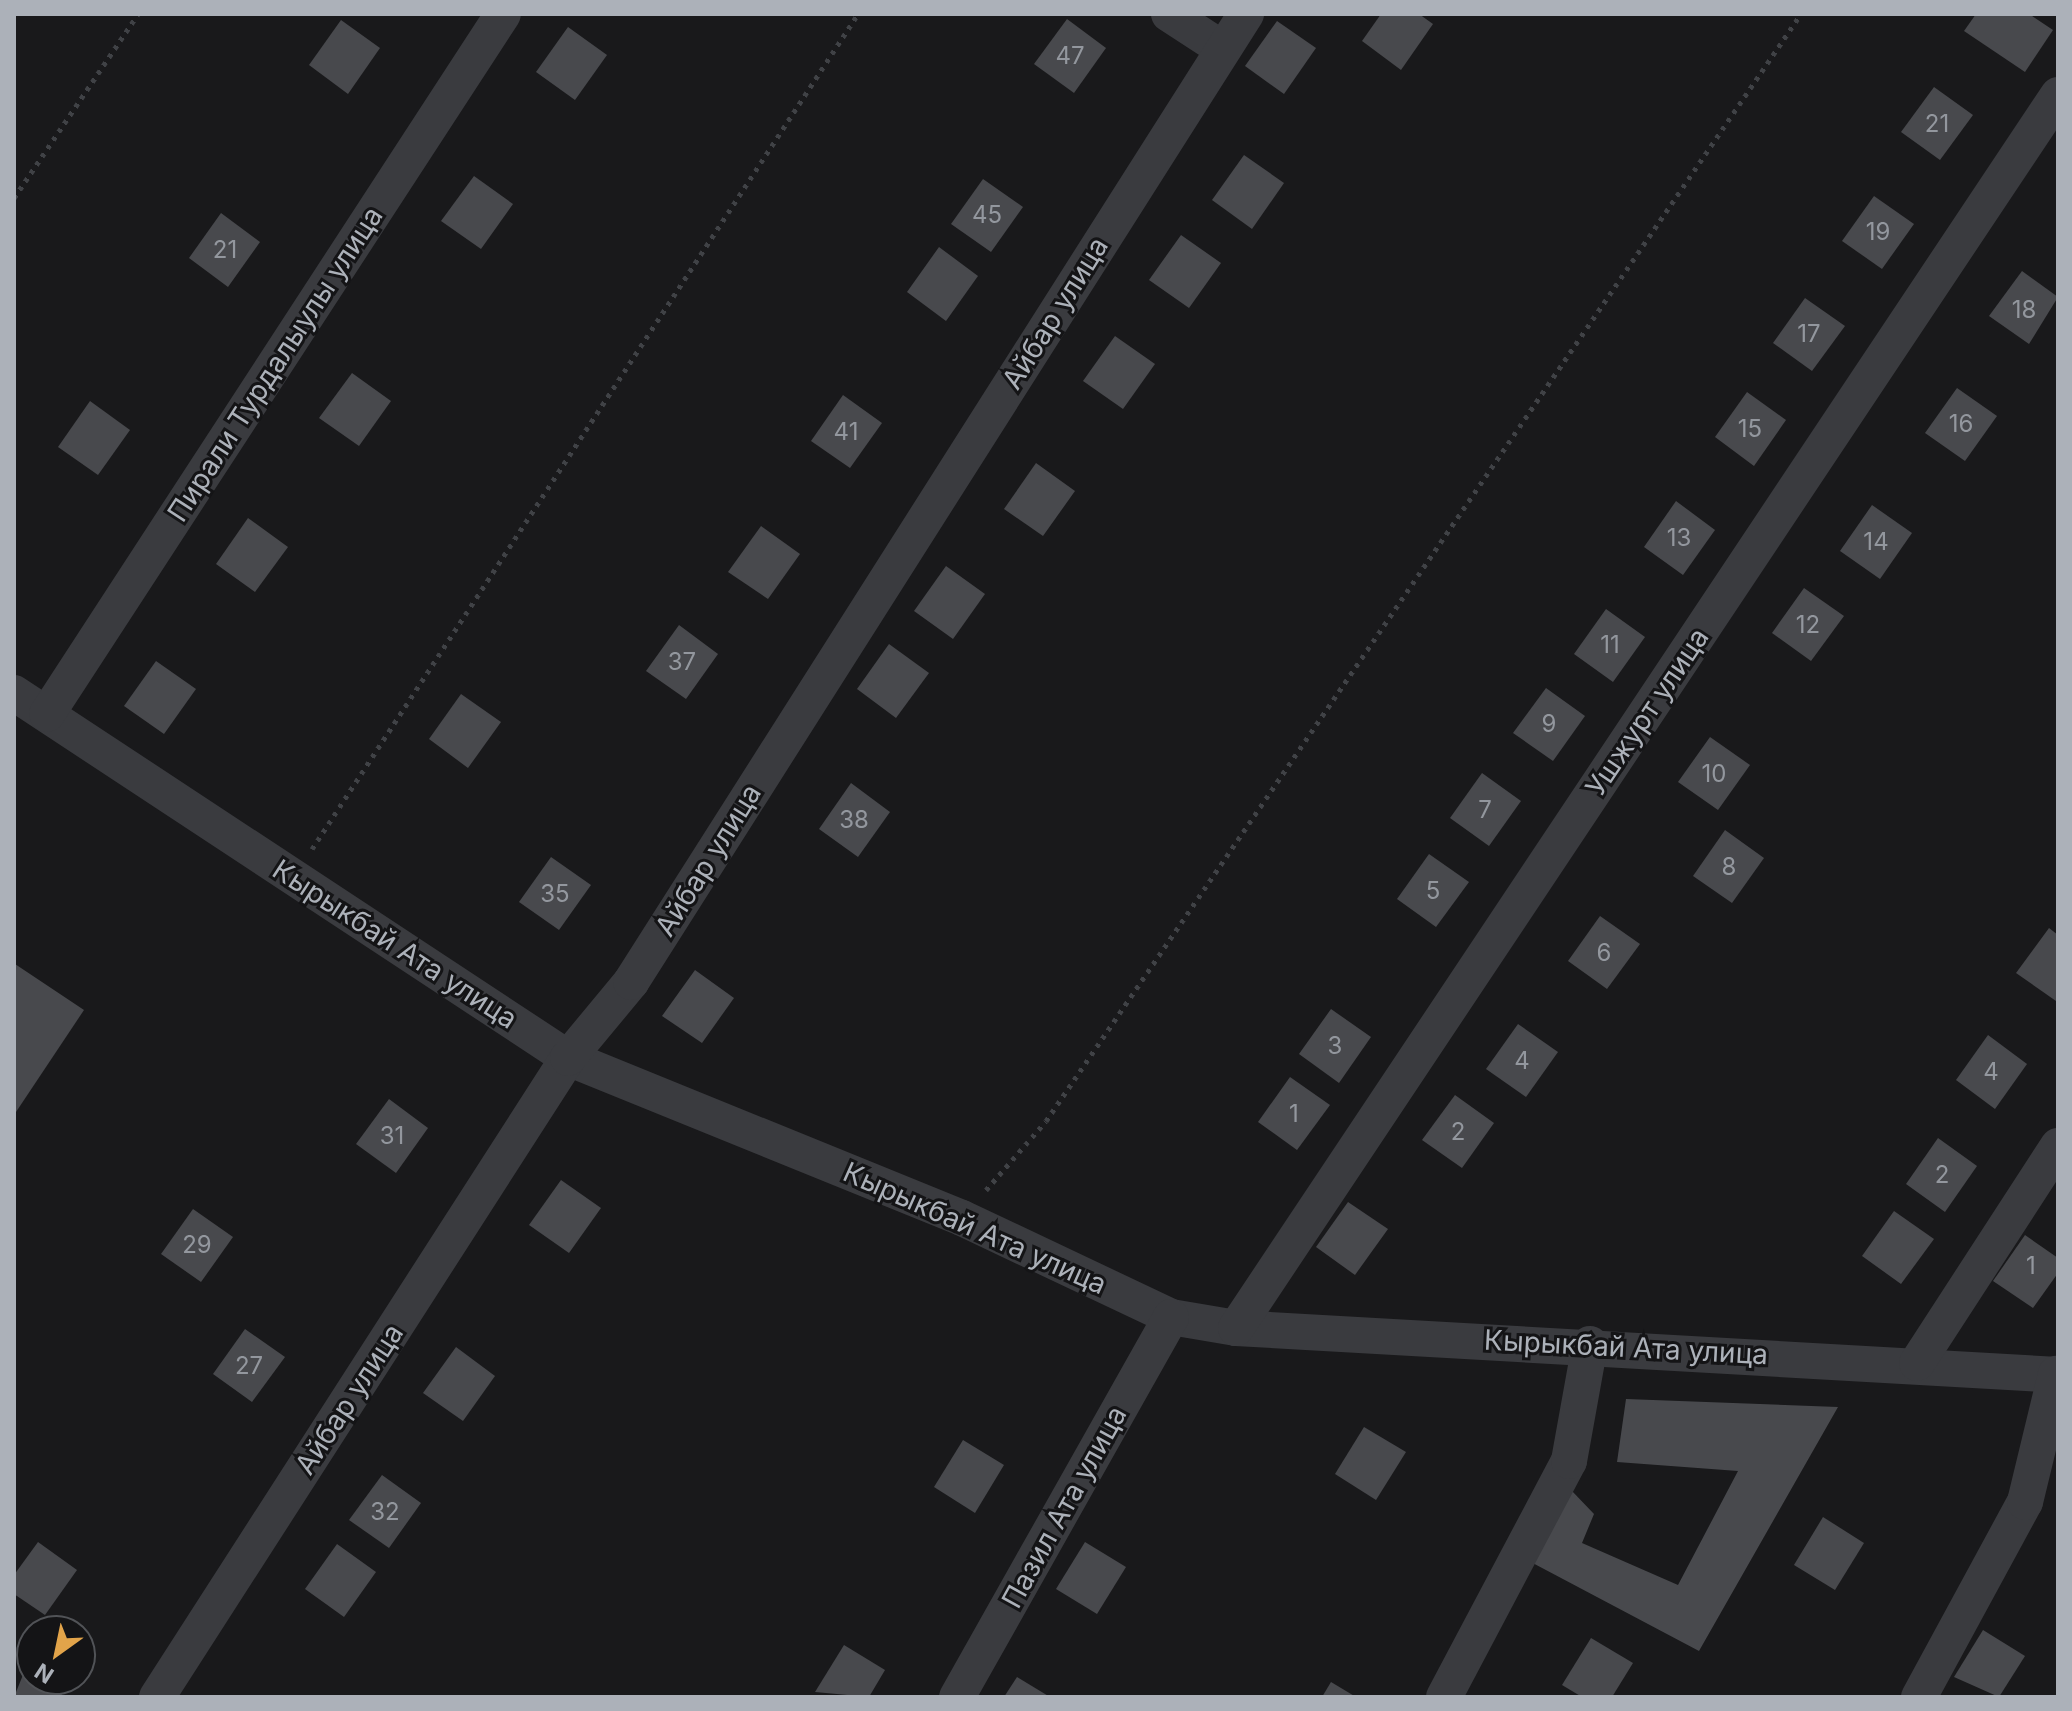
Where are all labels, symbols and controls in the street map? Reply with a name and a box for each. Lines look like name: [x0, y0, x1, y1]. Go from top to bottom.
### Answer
house number: 47: [1055, 42, 1085, 70]
house number: 21: [1925, 110, 1949, 138]
street label: Пирали Турдалыулы улица: [160, 200, 390, 528]
house number: 45: [972, 201, 1002, 229]
house number: 19: [1866, 218, 1890, 246]
street label: Айбар улица: [995, 231, 1115, 395]
house number: 21: [213, 236, 237, 264]
house number: 18: [2012, 296, 2036, 324]
house number: 17: [1797, 320, 1821, 348]
house number: 16: [1949, 410, 1973, 438]
house number: 15: [1738, 415, 1762, 443]
house number: 41: [834, 418, 858, 446]
house number: 13: [1667, 524, 1691, 552]
house number: 14: [1863, 528, 1889, 556]
house number: 12: [1796, 611, 1820, 639]
street label: Ушжурт улица: [1578, 622, 1716, 802]
house number: 11: [1600, 631, 1620, 659]
house number: 37: [668, 648, 696, 676]
house number: 9: [1542, 710, 1556, 738]
house number: 10: [1702, 760, 1726, 788]
street label: Айбар улица: [648, 778, 768, 942]
house number: 7: [1478, 796, 1492, 824]
house number: 38: [839, 806, 869, 834]
street label: Кырыкбай Ата улица: [267, 852, 523, 1036]
house number: 8: [1722, 853, 1736, 881]
house number: 5: [1426, 877, 1440, 905]
house number: 35: [540, 880, 570, 908]
house number: 6: [1597, 939, 1611, 967]
house number: 3: [1328, 1032, 1342, 1060]
house number: 4: [1514, 1047, 1530, 1075]
house number: 4: [1983, 1058, 1999, 1086]
house number: 1: [1289, 1100, 1299, 1128]
house number: 2: [1451, 1118, 1465, 1146]
house number: 31: [380, 1122, 404, 1150]
street label: Кырыкбай Ата улица: [838, 1155, 1112, 1301]
house number: 2: [1935, 1161, 1949, 1189]
house number: 29: [182, 1231, 212, 1259]
house number: 1: [2026, 1252, 2036, 1280]
street label: Айбар улица: [288, 1317, 410, 1481]
street label: Кырыкбай Ата улица: [1483, 1323, 1769, 1371]
house number: 27: [235, 1352, 263, 1380]
street label: Пазил Ата улица: [995, 1400, 1133, 1614]
house number: 32: [370, 1498, 400, 1526]
north arrow: [16, 1615, 96, 1695]
text: N: [30, 1658, 58, 1689]

